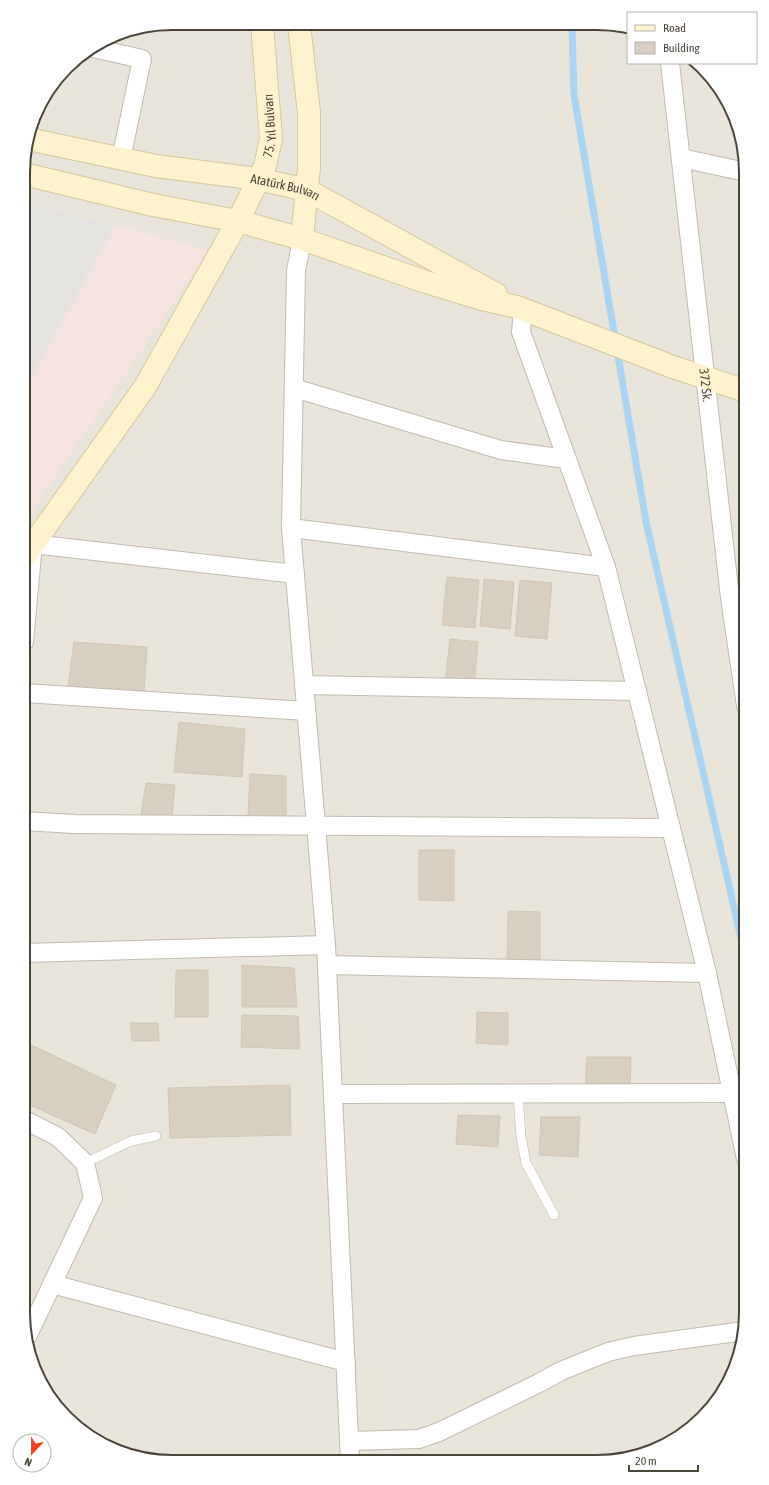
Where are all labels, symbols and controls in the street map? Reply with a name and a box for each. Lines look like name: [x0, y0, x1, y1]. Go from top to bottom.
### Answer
legend: [627, 12, 757, 64]
text: Road: [663, 21, 686, 35]
text: Building: [663, 41, 701, 55]
street label: 75. Yıl Bulvarı: [260, 93, 279, 159]
street label: Atatürk Bulvarı: [250, 171, 323, 204]
street label: 372 Sk.: [696, 367, 715, 403]
north arrow: [12, 1433, 52, 1473]
scale bar: [629, 1447, 698, 1473]
text: 20 m: [635, 1454, 657, 1468]
text: N: [23, 1455, 34, 1469]

